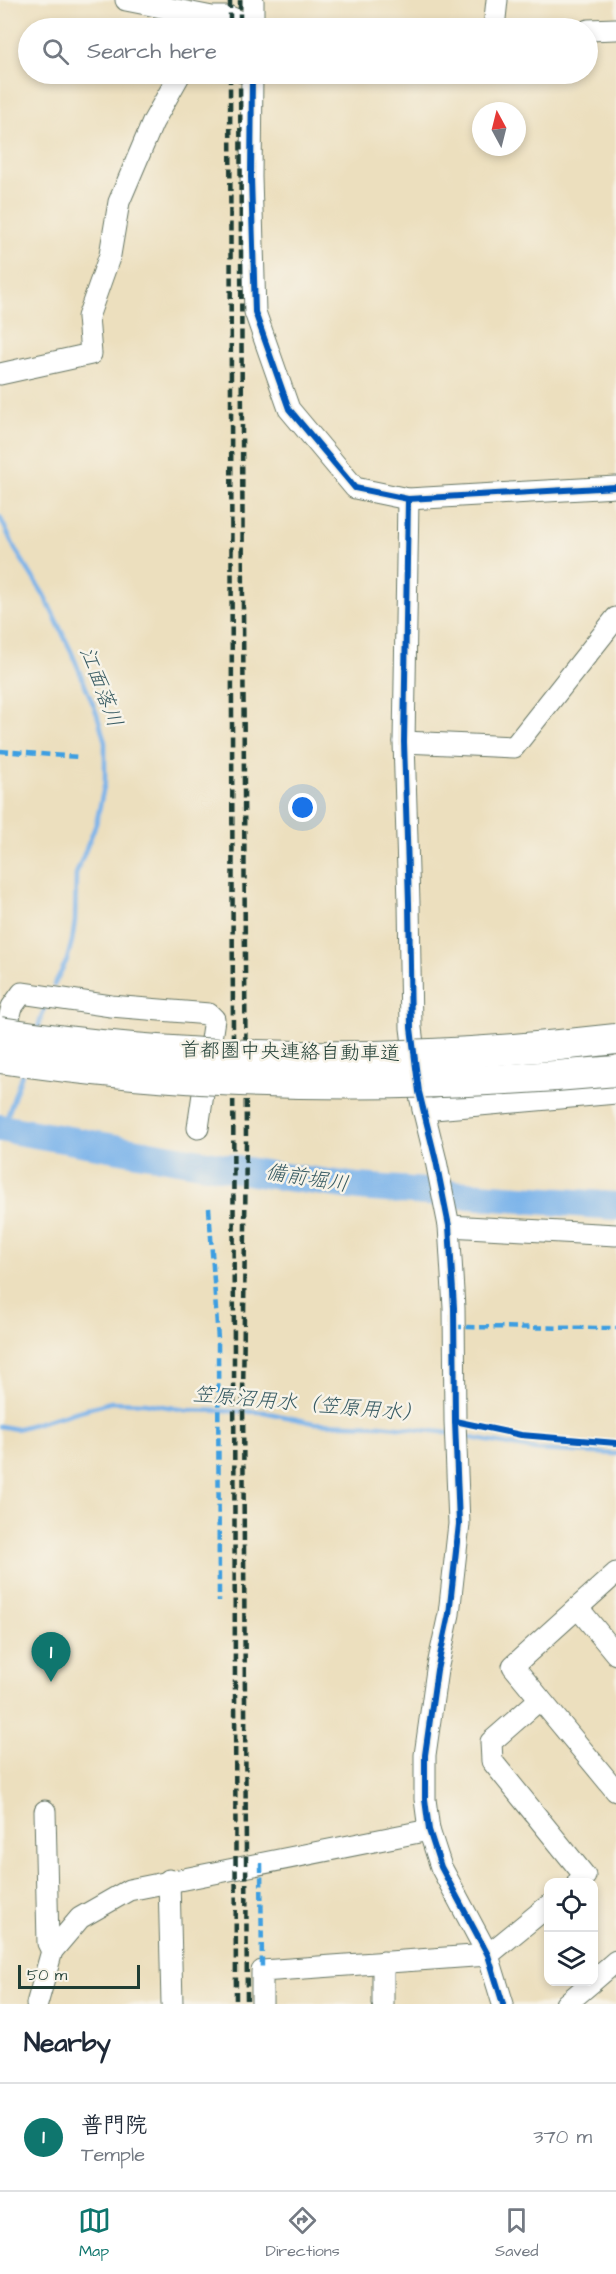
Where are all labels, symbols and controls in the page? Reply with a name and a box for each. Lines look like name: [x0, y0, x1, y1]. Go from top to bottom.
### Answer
search box: [18, 18, 598, 84]
icon: search: [39, 35, 72, 68]
text: Search here: [87, 36, 217, 67]
north arrow: [472, 102, 526, 156]
water label: 江面落川: [72, 643, 130, 731]
your location: [288, 793, 317, 822]
street label: 首都圏中央連絡自動車道: [180, 1036, 400, 1068]
water label: 備前堀川: [263, 1157, 351, 1199]
water label: 笠原沼用水（笠原用水）: [192, 1379, 424, 1429]
pin: 1: [32, 1632, 70, 1682]
map controls: [544, 1878, 598, 1986]
button: locate: [544, 1878, 598, 1932]
button: layers: [544, 1932, 598, 1986]
scale bar: [18, 1962, 140, 1990]
text: 50 m: [27, 1964, 67, 1986]
text: Nearby: [24, 2025, 111, 2061]
text: 普門院: [81, 2110, 147, 2141]
text: 1: [42, 2123, 45, 2151]
text: 370 m: [533, 2123, 592, 2151]
text: Temple: [81, 2141, 145, 2169]
tab: Map: [78, 2204, 111, 2262]
tab: Directions: [266, 2204, 340, 2262]
tab: Saved: [495, 2204, 538, 2262]

